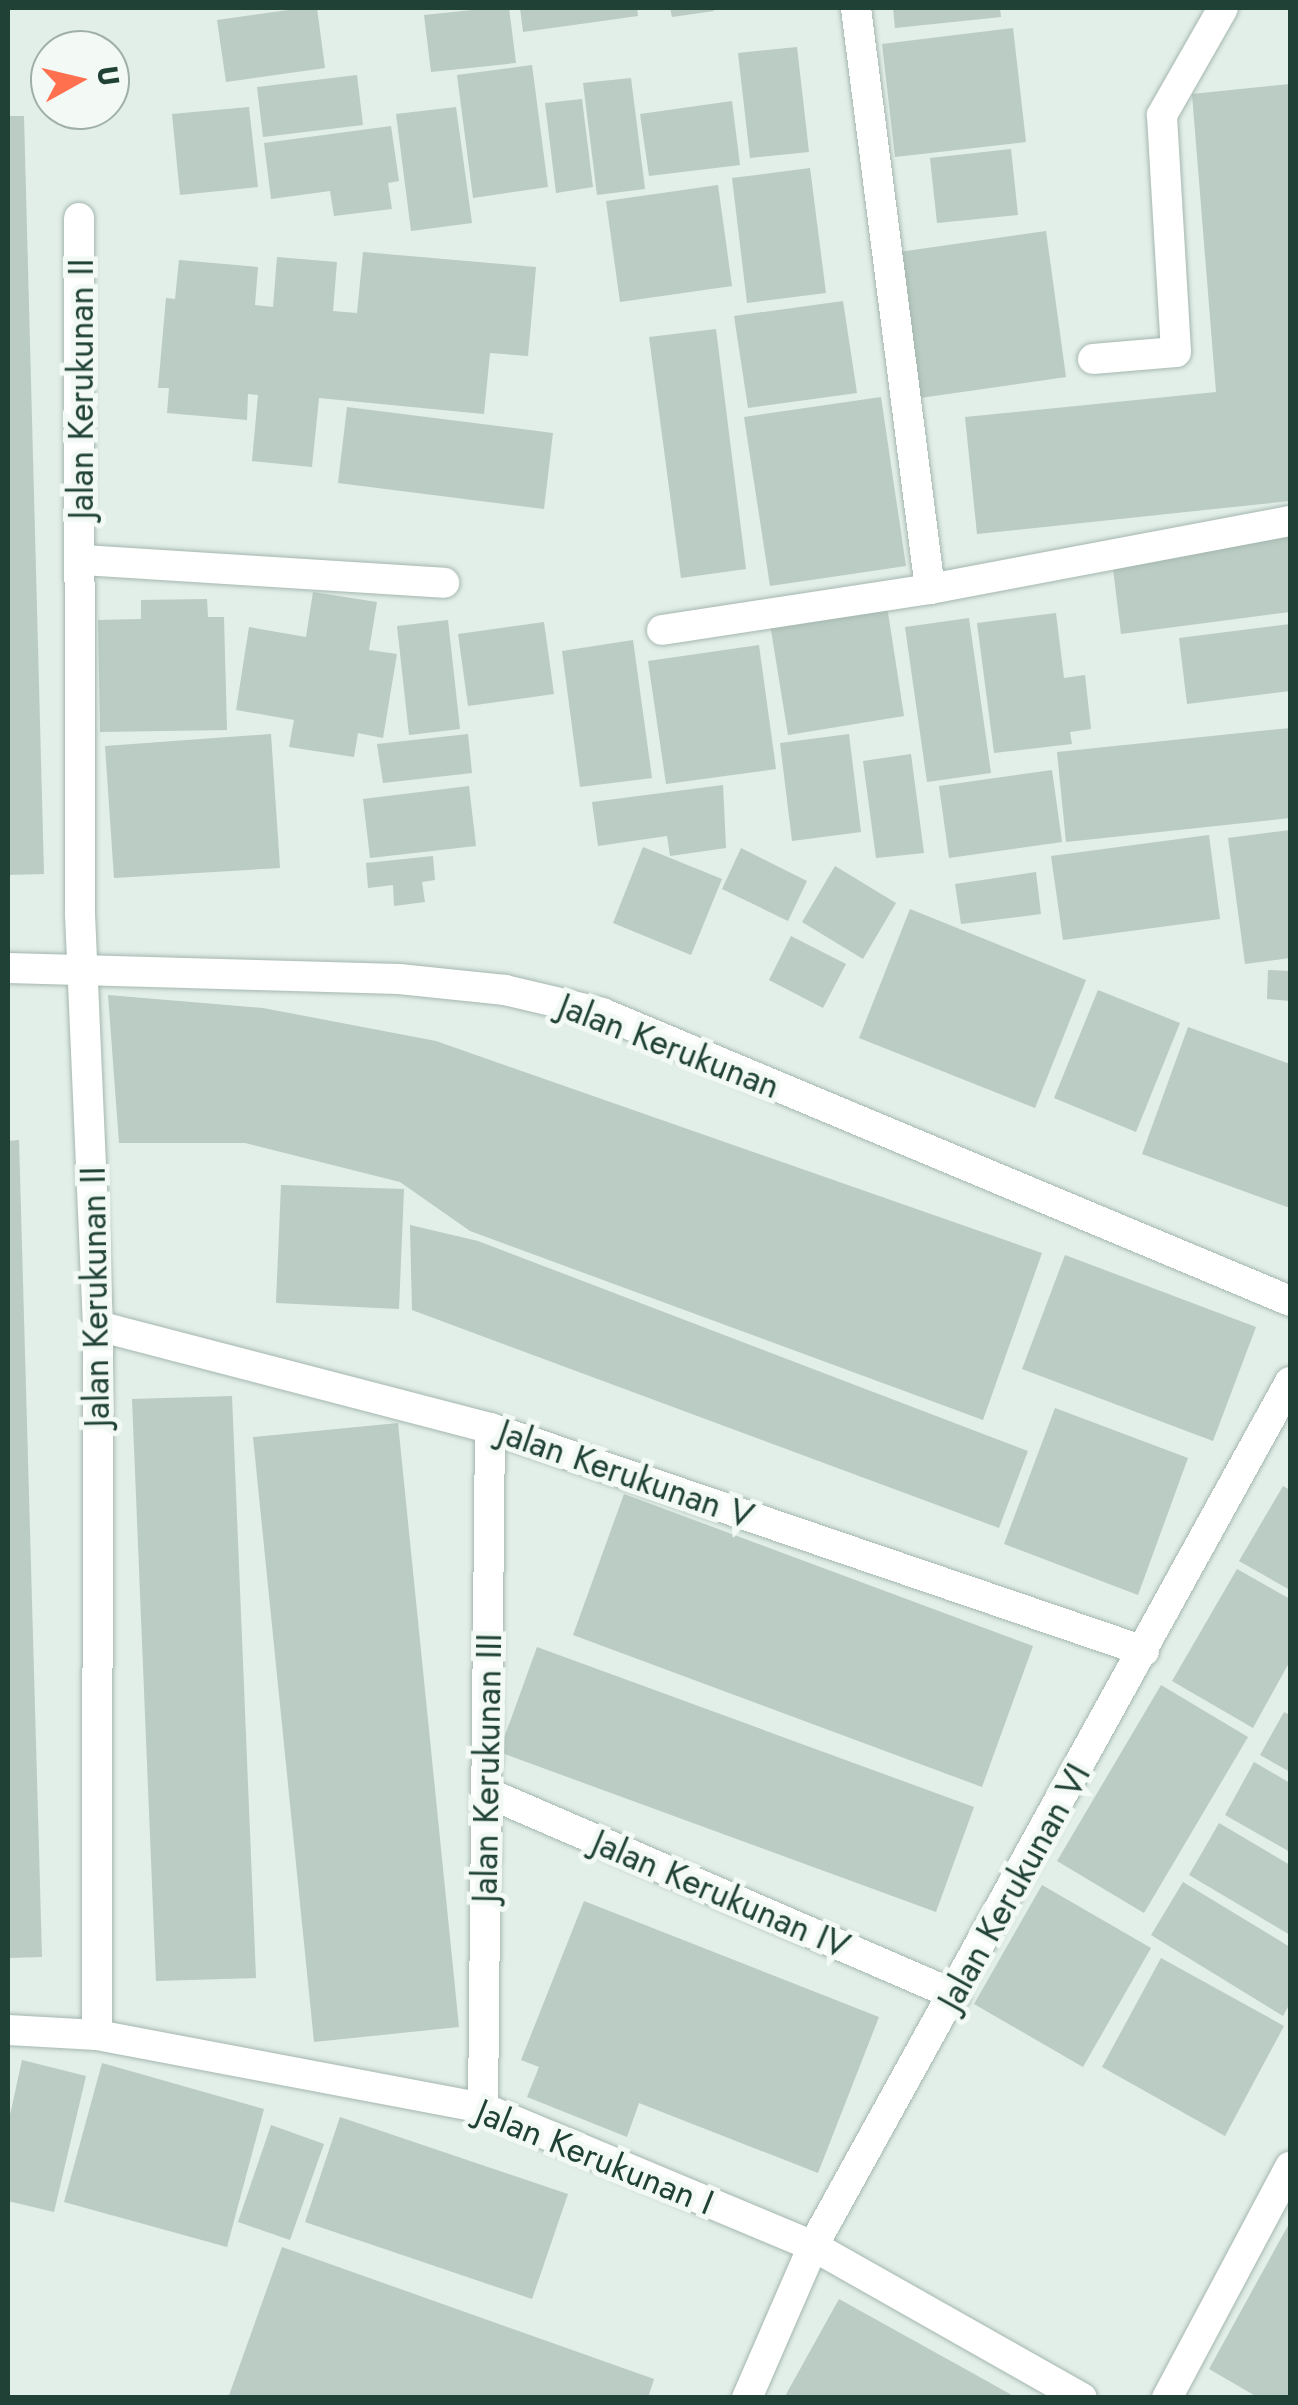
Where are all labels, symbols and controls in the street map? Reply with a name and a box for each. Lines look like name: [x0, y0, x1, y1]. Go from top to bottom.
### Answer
north arrow: [30, 30, 130, 130]
text: U: [87, 63, 130, 89]
street label: Jalan Kerukunan II: [60, 259, 102, 519]
street label: Jalan Kerukunan: [553, 985, 785, 1107]
street label: Jalan Kerukunan II: [72, 1166, 118, 1428]
street label: Jalan Kerukunan V: [493, 1411, 759, 1537]
street label: Jalan Kerukunan III: [464, 1633, 510, 1903]
street label: Jalan Kerukunan VI: [929, 1756, 1099, 2018]
street label: Jalan Kerukunan IV: [586, 1821, 856, 1967]
street label: Jalan Kerukunan I: [470, 2090, 720, 2224]

